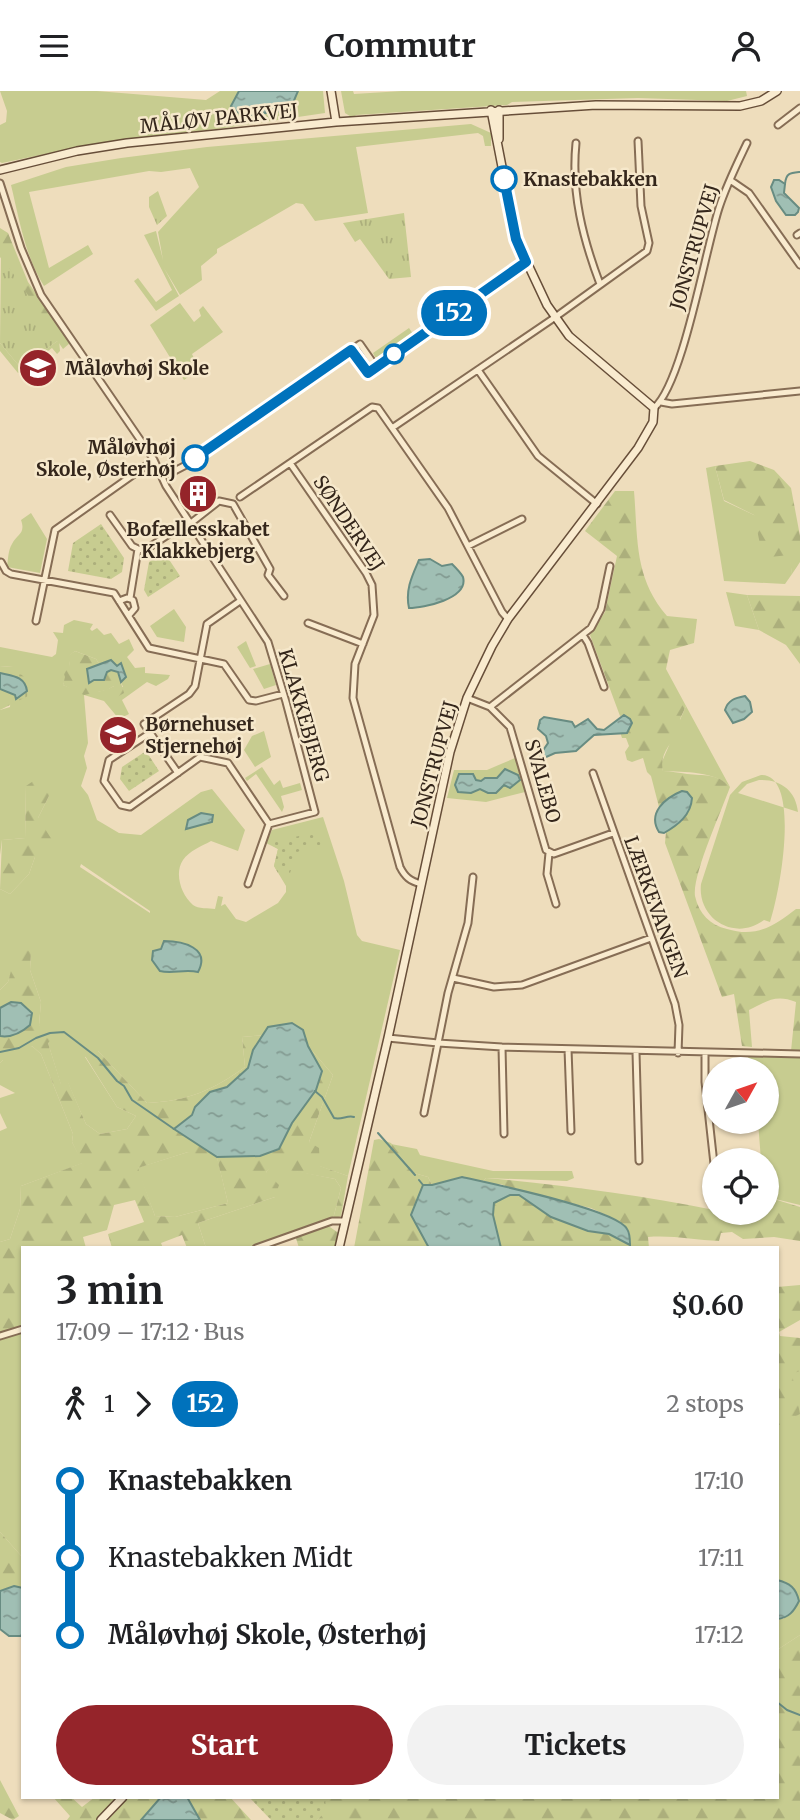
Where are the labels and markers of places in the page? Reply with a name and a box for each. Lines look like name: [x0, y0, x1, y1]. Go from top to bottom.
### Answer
marker: Knastebakken: [491, 166, 517, 192]
place label: Knastebakken: [523, 167, 658, 191]
unlabelled marker: [384, 344, 404, 364]
school or university icon: Måløvhøj Skole: [17, 347, 59, 389]
place label: Måløvhøj Skole: [65, 356, 209, 380]
place label: Måløvhøj Skole, Østerhøj: [36, 435, 176, 481]
marker: Måløvhøj Skole, Østerhøj: [182, 445, 208, 471]
building icon: Bofællesskabet Klakkebjerg: [177, 473, 219, 515]
place label: Bofællesskabet Klakkebjerg: [126, 517, 270, 563]
place label: Børnehuset Stjernehøj: [145, 712, 255, 758]
school or university icon: Børnehuset Stjernehøj: [97, 714, 139, 756]

